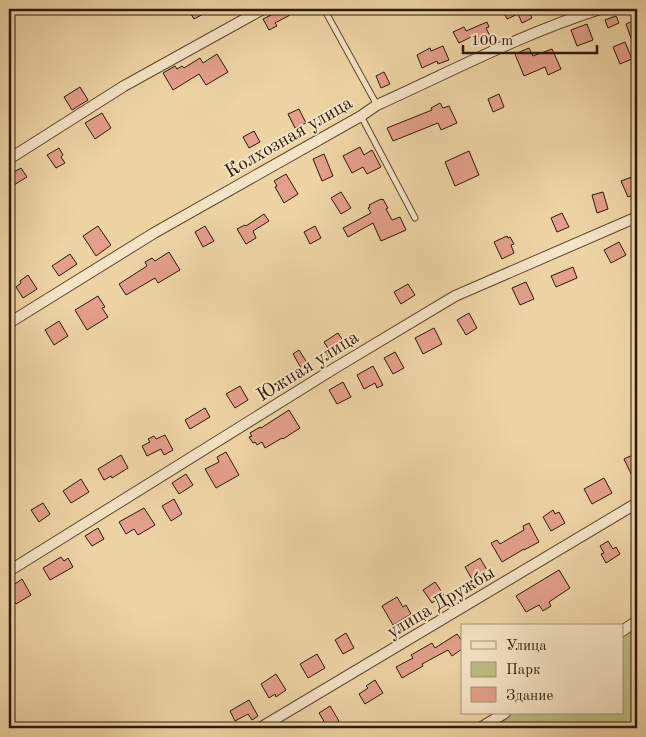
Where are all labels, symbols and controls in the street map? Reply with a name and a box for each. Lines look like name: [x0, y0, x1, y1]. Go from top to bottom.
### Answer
scale bar: [463, 22, 597, 54]
text: 100 m: [471, 34, 513, 49]
street label: Колхозная улица: [222, 94, 357, 182]
street label: Южная улица: [254, 328, 363, 406]
street label: улица Дружбы: [384, 563, 499, 643]
legend: [461, 624, 624, 714]
text: Улица: [506, 639, 547, 654]
text: Парк: [506, 663, 541, 678]
text: Здание: [506, 689, 553, 704]

